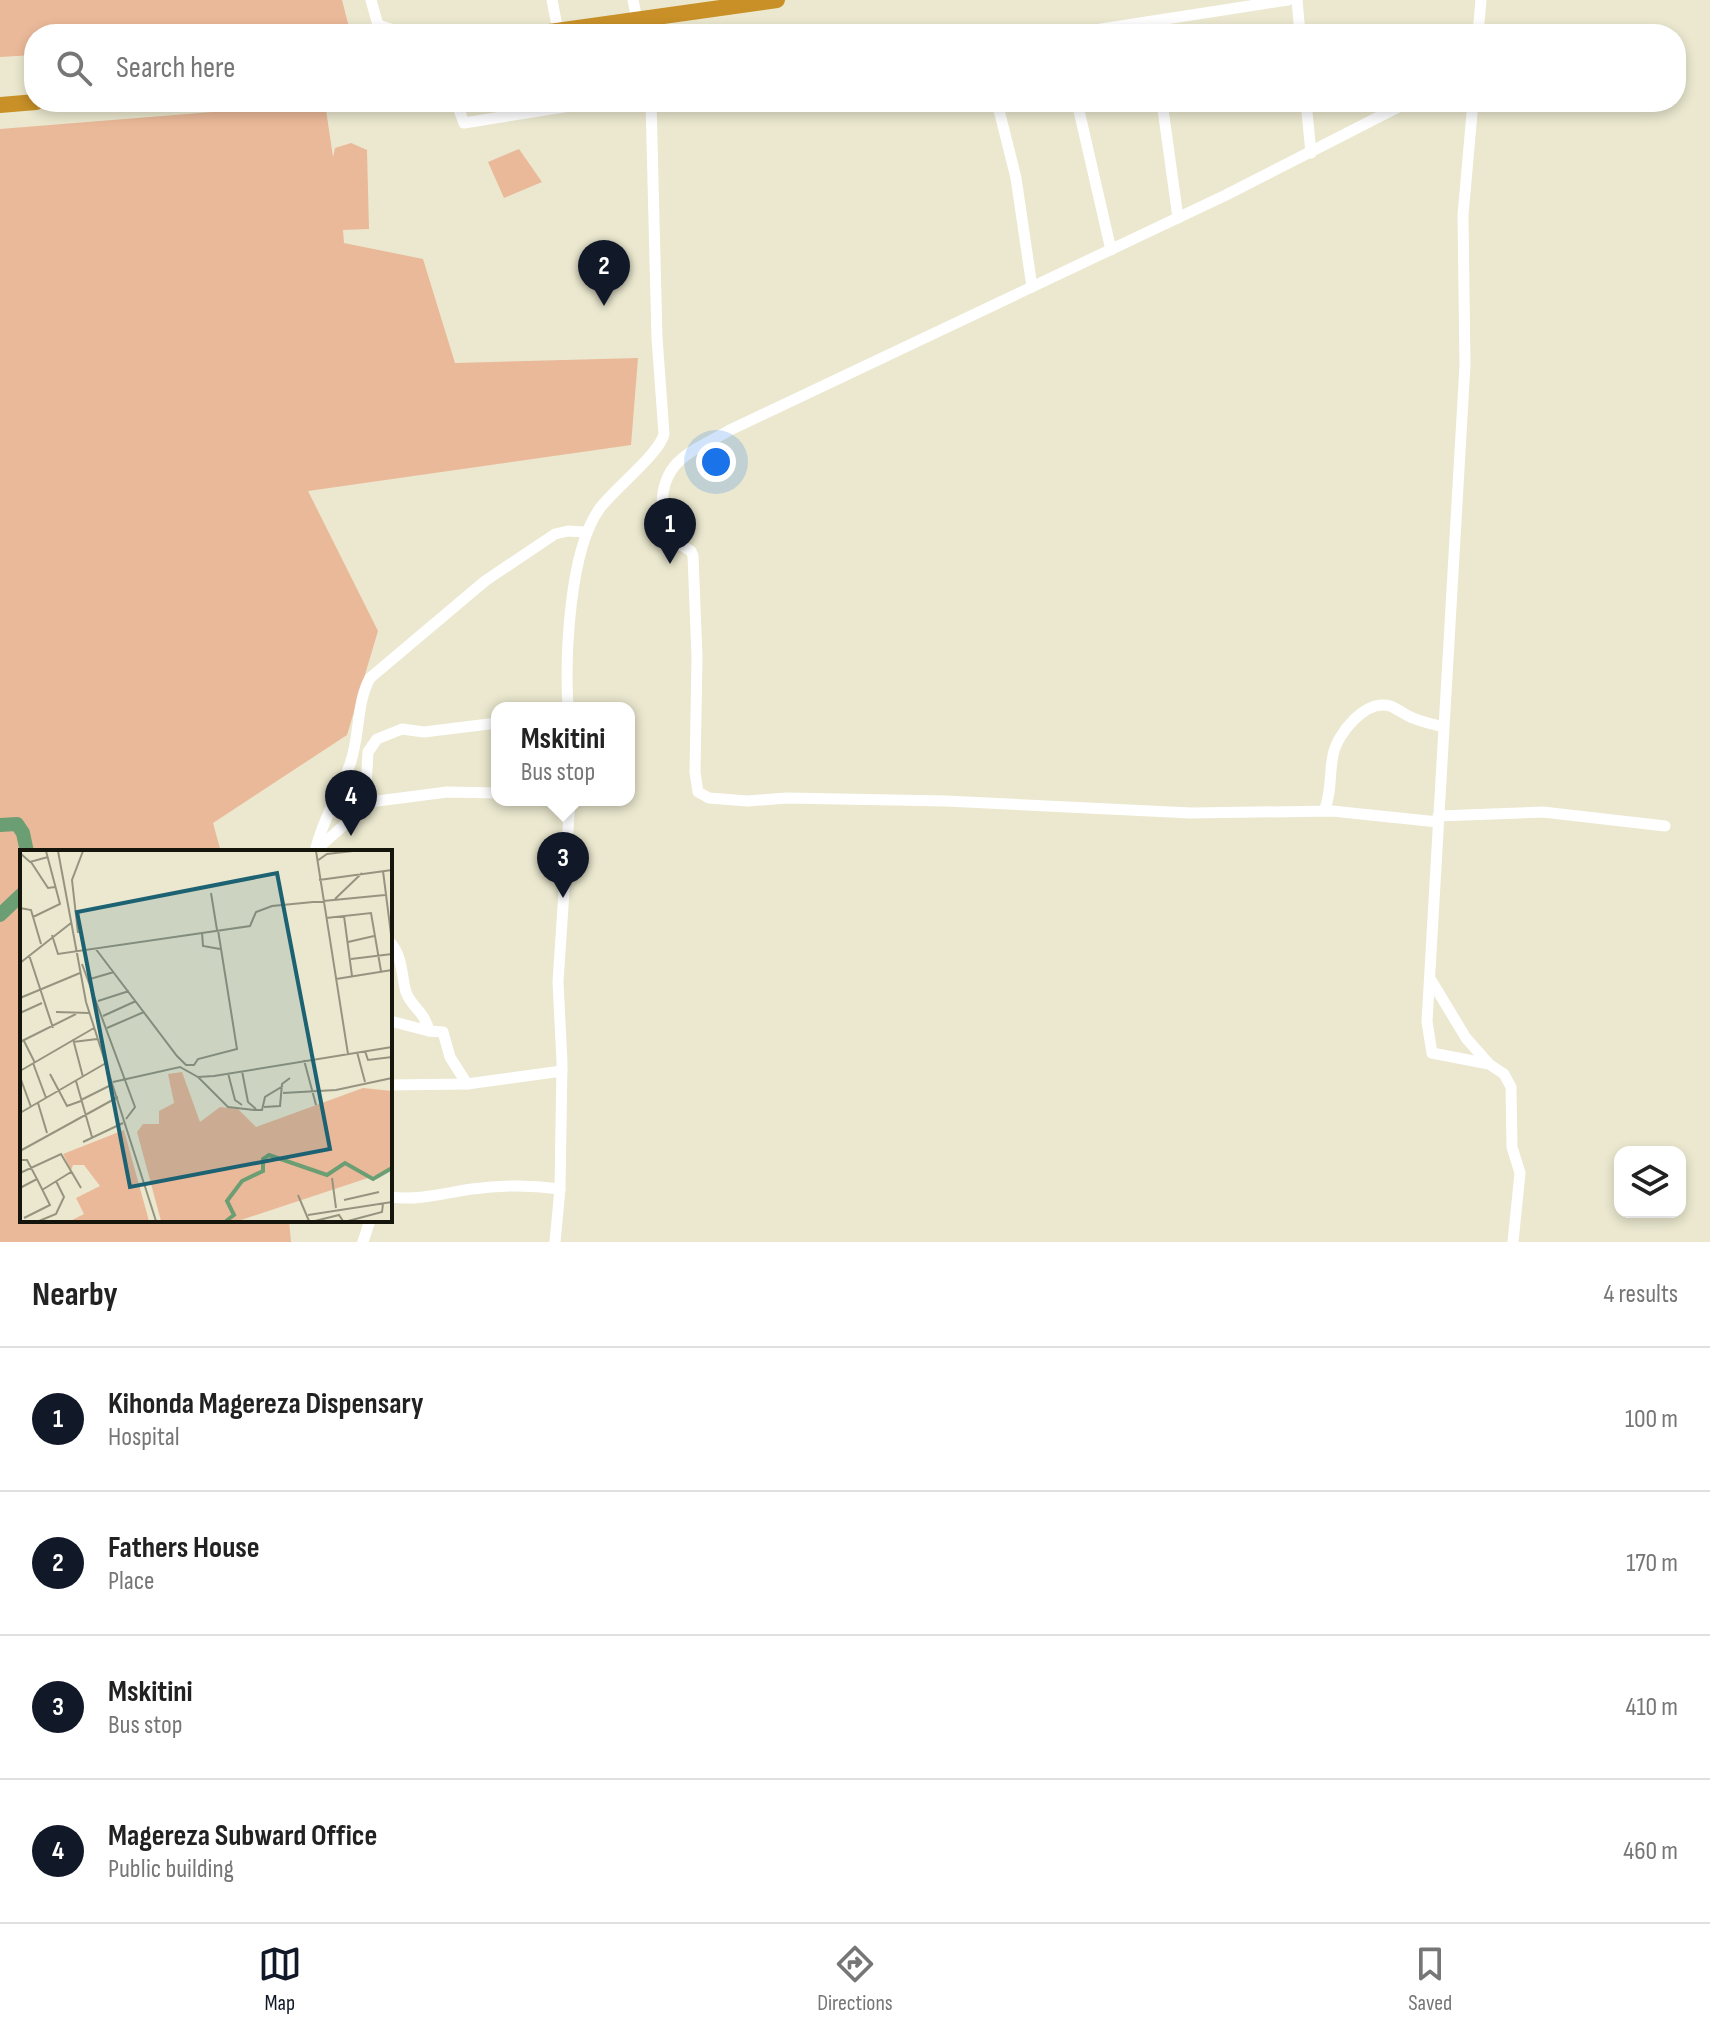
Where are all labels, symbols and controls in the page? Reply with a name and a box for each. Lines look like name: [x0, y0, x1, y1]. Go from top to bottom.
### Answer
search box: [24, 24, 1686, 112]
icon: search: [52, 46, 96, 90]
text: Search here: [116, 50, 235, 86]
pin: 2: [578, 240, 630, 306]
your location: [696, 442, 736, 482]
pin: 1: [644, 498, 696, 564]
popup: [491, 702, 635, 806]
text: Mskitini: [521, 721, 605, 757]
text: Bus stop: [521, 757, 595, 788]
pin: 4: [325, 770, 377, 836]
pin: 3: [537, 832, 589, 898]
inset map: [20, 850, 392, 1222]
map controls: [1614, 1146, 1686, 1218]
button: layers: [1614, 1146, 1686, 1218]
text: Nearby: [32, 1274, 118, 1315]
text: 4 results: [1603, 1279, 1678, 1310]
text: Kihonda Magereza Dispensary: [108, 1386, 424, 1422]
text: 1: [53, 1404, 63, 1435]
text: 100 m: [1625, 1404, 1678, 1435]
text: Hospital: [108, 1422, 180, 1453]
text: Fathers House: [108, 1530, 260, 1566]
text: 2: [52, 1548, 64, 1579]
text: 170 m: [1626, 1548, 1678, 1579]
text: Place: [108, 1566, 155, 1597]
text: Mskitini: [108, 1674, 193, 1710]
text: 3: [52, 1692, 64, 1723]
text: 410 m: [1626, 1692, 1678, 1723]
text: Bus stop: [108, 1710, 183, 1741]
text: Magereza Subward Office: [108, 1818, 377, 1854]
text: 4: [52, 1836, 64, 1867]
text: 460 m: [1623, 1836, 1678, 1867]
text: Public building: [108, 1854, 234, 1885]
tab: Map: [258, 1942, 302, 2017]
tab: Directions: [817, 1942, 893, 2017]
tab: Saved: [1408, 1942, 1452, 2017]

